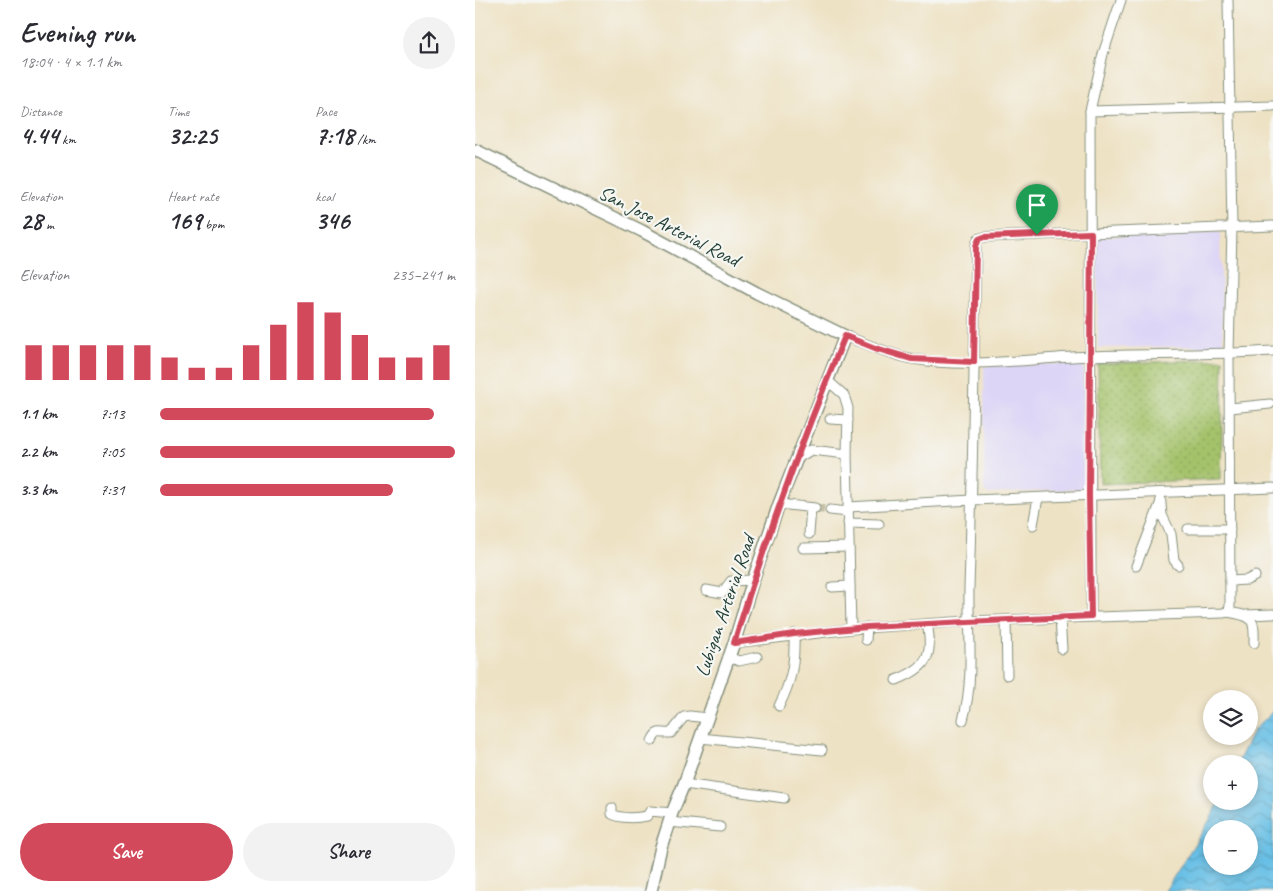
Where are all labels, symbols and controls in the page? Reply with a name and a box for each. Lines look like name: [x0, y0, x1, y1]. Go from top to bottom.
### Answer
text: Evening run: [20, 15, 135, 50]
button: share: [403, 17, 455, 69]
text: 18:04 · 4 × 1.1 km: [20, 52, 122, 72]
text: Distance: [20, 103, 62, 120]
text: Time: [168, 103, 189, 120]
text: Pace: [315, 103, 337, 120]
text: 4.44: [20, 120, 59, 152]
text: 32:25: [168, 120, 217, 152]
text: 7:18: [315, 120, 354, 152]
text: km: [59, 131, 76, 148]
text: /km: [354, 131, 376, 148]
street label: San Jose Arterial Road: [594, 180, 746, 274]
pin: [1016, 184, 1058, 235]
text: Elevation: [20, 188, 63, 205]
text: Heart rate: [168, 188, 219, 205]
text: kcal: [315, 188, 334, 205]
icon: arrive: [1023, 191, 1051, 219]
text: 28: [20, 205, 43, 237]
text: 169: [168, 205, 202, 237]
text: 346: [315, 205, 350, 237]
text: m: [43, 216, 54, 233]
text: bpm: [202, 216, 224, 233]
text: Elevation: [20, 265, 69, 285]
text: 235–241 m: [392, 265, 455, 285]
text: 1.1 km: [20, 404, 57, 424]
text: 7:13: [100, 404, 125, 424]
text: 2.2 km: [20, 442, 57, 462]
text: 7:05: [100, 442, 125, 462]
text: 3.3 km: [20, 480, 57, 500]
text: 7:31: [100, 480, 125, 500]
street label: Lubigan Arterial Road: [689, 529, 762, 680]
map controls: [1203, 690, 1258, 875]
button: layers: [1203, 690, 1258, 745]
button: +: [1203, 755, 1258, 810]
button: −: [1203, 820, 1258, 875]
button: Save: [20, 823, 233, 881]
button: Share: [243, 823, 455, 881]

